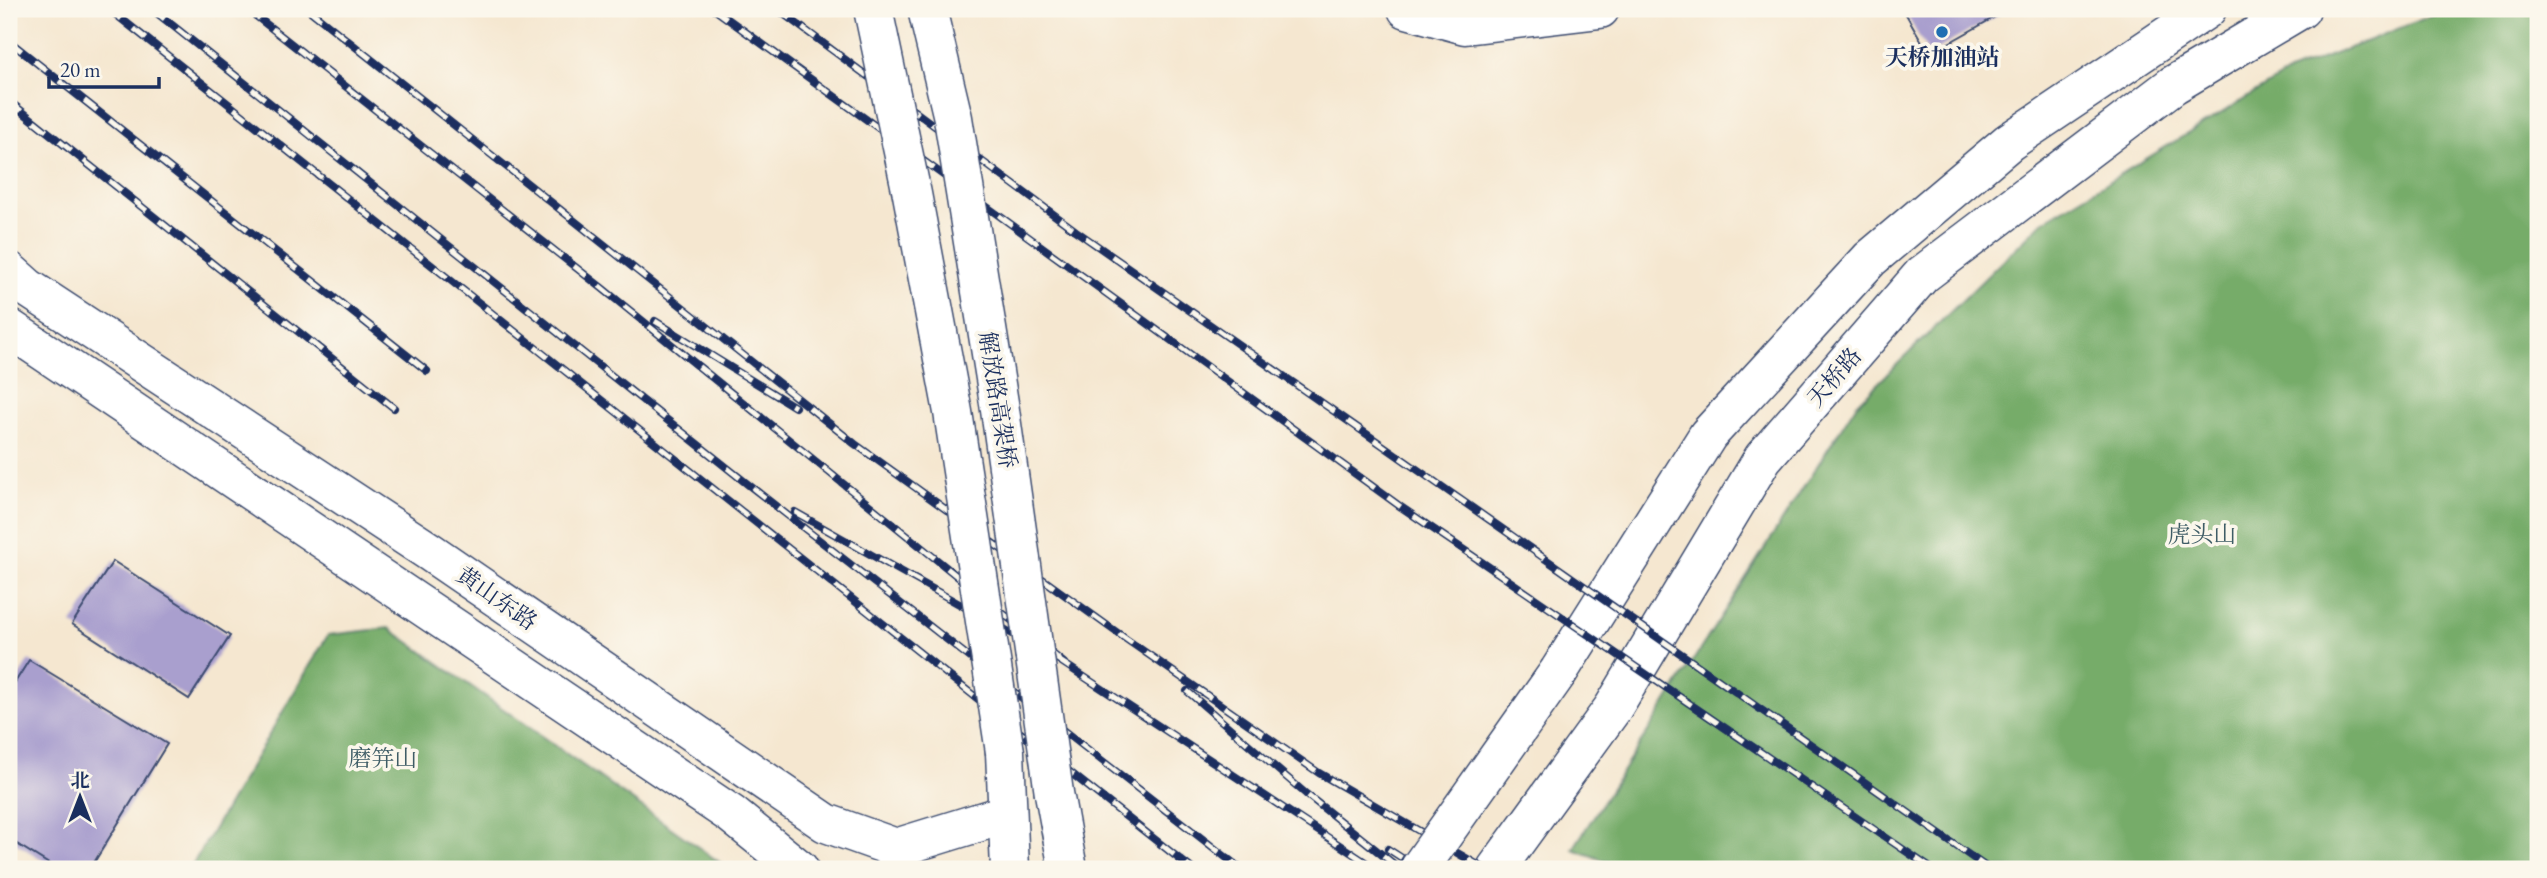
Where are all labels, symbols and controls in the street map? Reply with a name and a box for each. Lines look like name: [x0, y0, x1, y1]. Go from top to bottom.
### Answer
marker: 天桥加油站: [1934, 24, 1950, 40]
place label: 天桥加油站: [1885, 42, 2000, 72]
scale bar: [49, 46, 159, 90]
text: 20 m: [60, 56, 101, 83]
street label: 解放路高架桥: [972, 330, 1024, 470]
street label: 天桥路: [1800, 341, 1868, 413]
park label: 虎头山: [2168, 519, 2237, 549]
street label: 黄山东路: [451, 559, 543, 637]
park label: 磨笄山: [349, 743, 418, 773]
north arrow: [46, 762, 116, 832]
text: 北: [70, 768, 90, 793]

